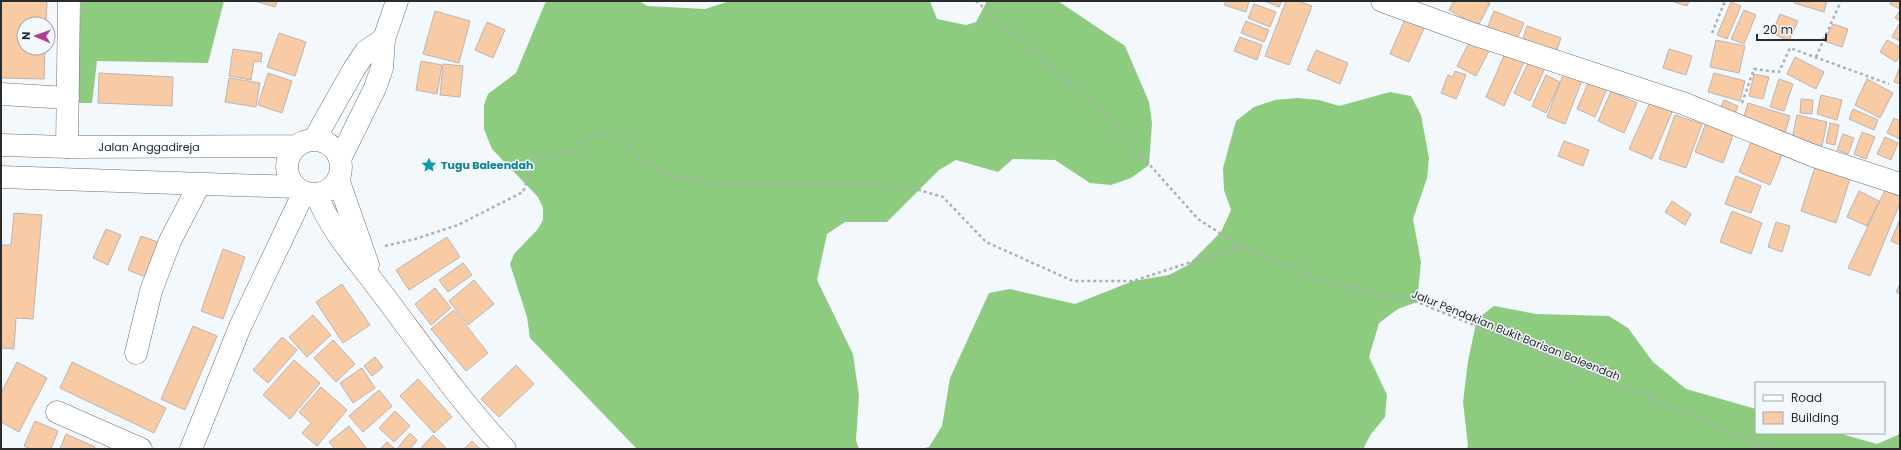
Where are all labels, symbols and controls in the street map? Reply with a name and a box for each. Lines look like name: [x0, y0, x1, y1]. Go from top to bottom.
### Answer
north arrow: [16, 16, 56, 56]
scale bar: [1757, 16, 1826, 42]
text: 20 m: [1763, 21, 1793, 38]
text: N: [18, 31, 34, 40]
street label: Jalan Anggadireja: [98, 139, 200, 155]
place icon: Tugu Baleendah: [420, 156, 438, 174]
place label: Tugu Baleendah: [441, 157, 533, 173]
street label: Jalur Pendakian Bukit Barisan Baleendah: [1409, 286, 1623, 384]
legend: [1755, 382, 1885, 434]
text: Road: [1791, 389, 1822, 406]
text: Building: [1791, 409, 1839, 426]

